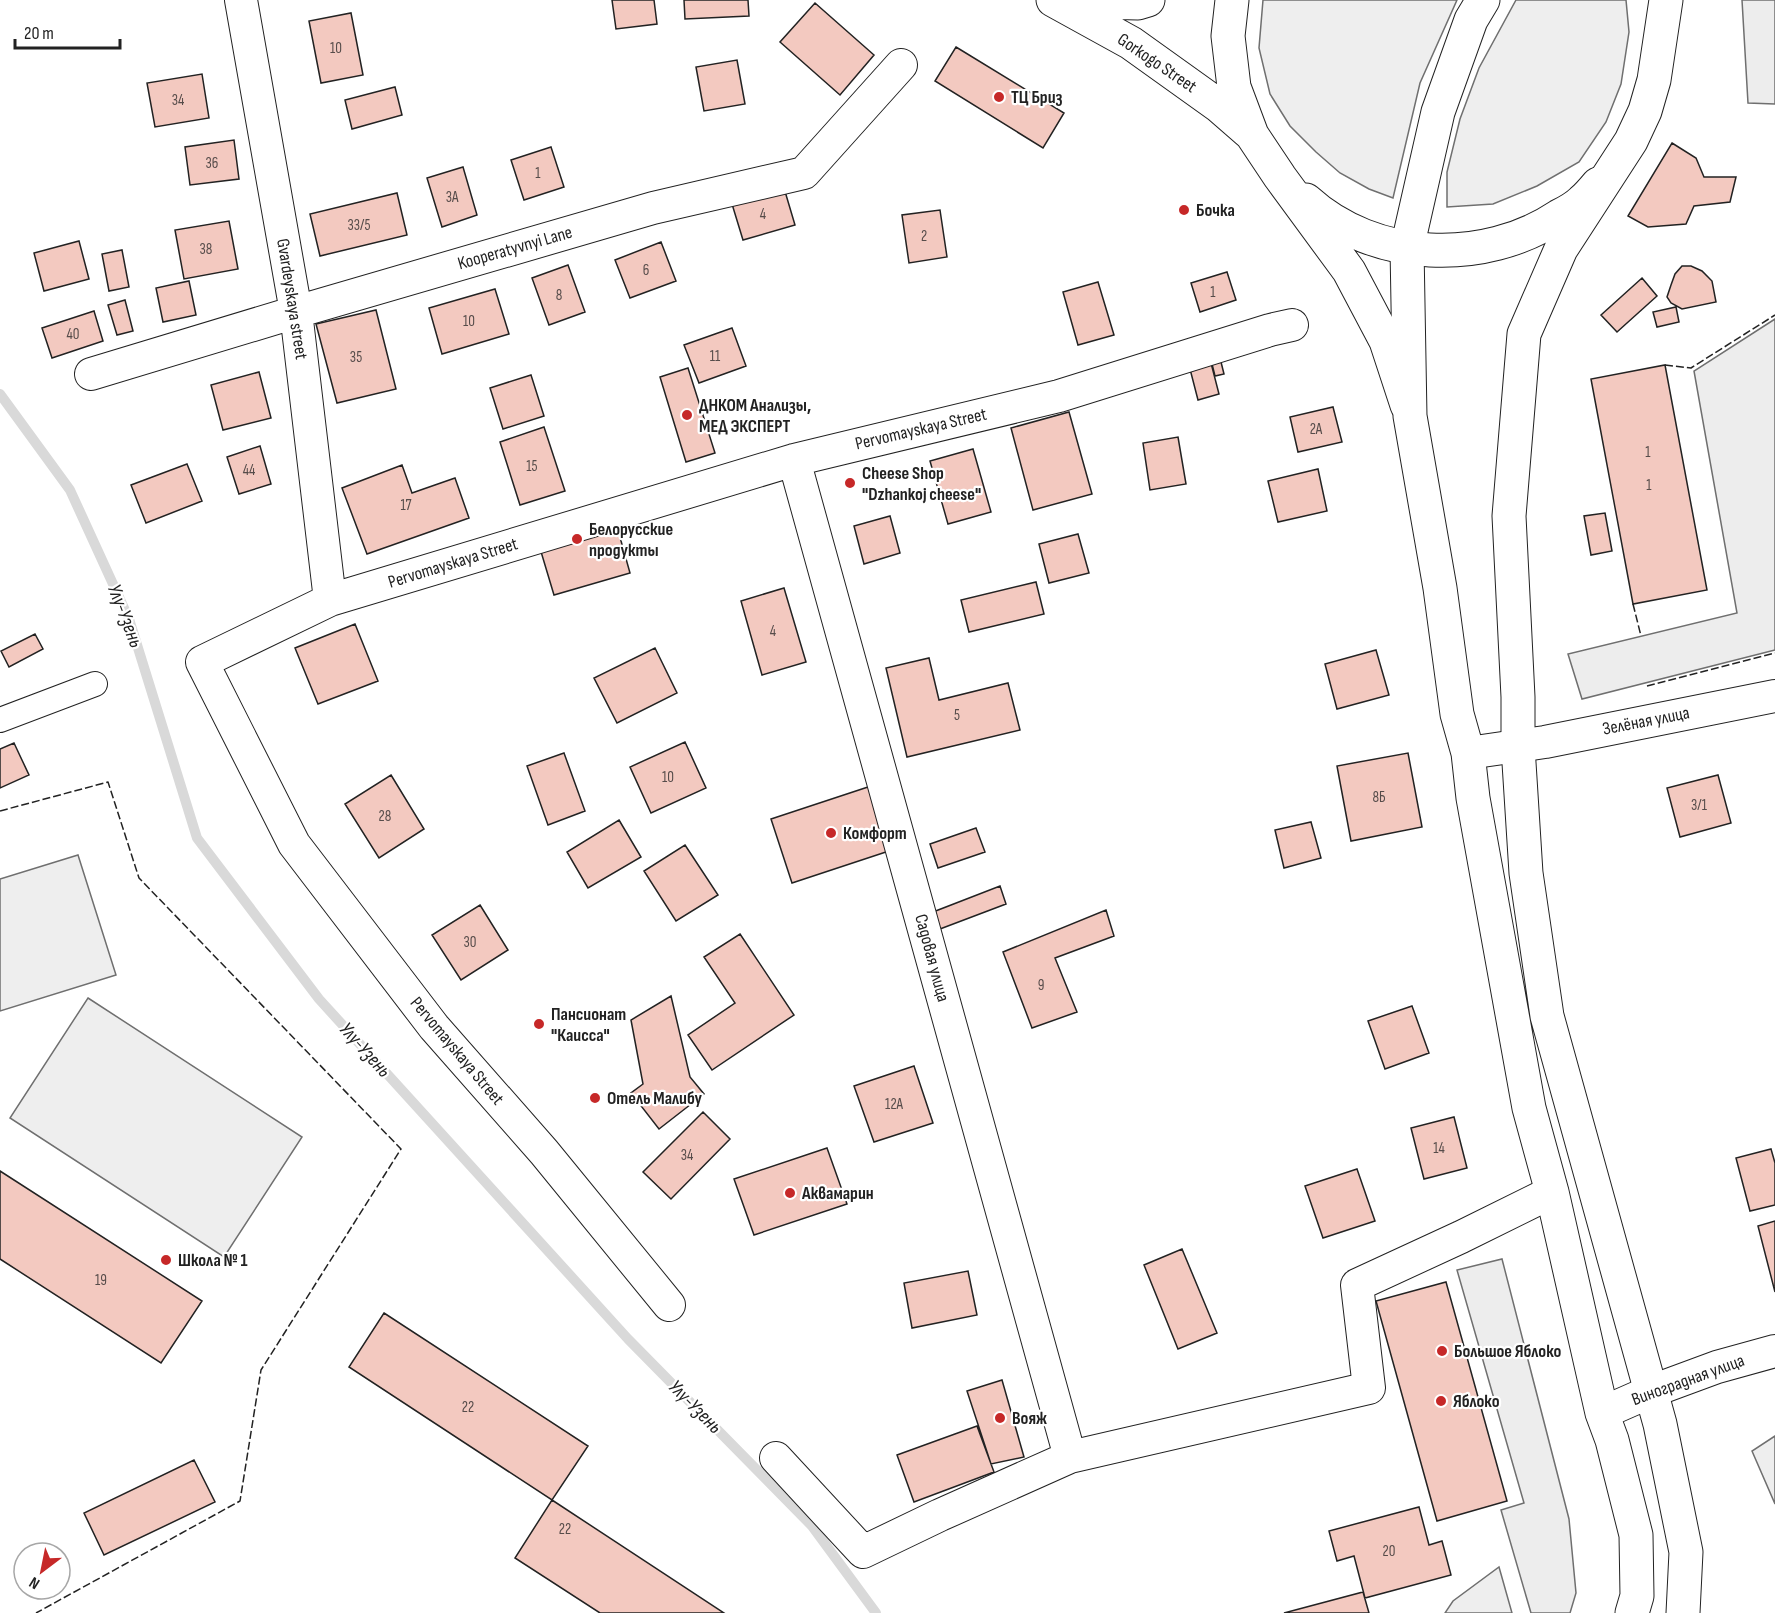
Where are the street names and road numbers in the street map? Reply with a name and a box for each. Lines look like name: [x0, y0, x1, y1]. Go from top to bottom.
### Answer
street label: Gorkogo Street: [1113, 29, 1201, 97]
street label: Kooperatyvnyi Lane: [455, 222, 575, 274]
street label: Gvardeyskaya street: [272, 237, 312, 361]
street label: Pervomayskaya Street: [853, 404, 989, 454]
street label: Pervomayskaya Street: [386, 533, 521, 593]
street label: Зелёная улица: [1601, 702, 1691, 740]
street label: Садовая улица: [910, 912, 954, 1004]
street label: Pervomayskaya Street: [406, 993, 509, 1110]
street label: Виноградная улица: [1629, 1350, 1747, 1410]

